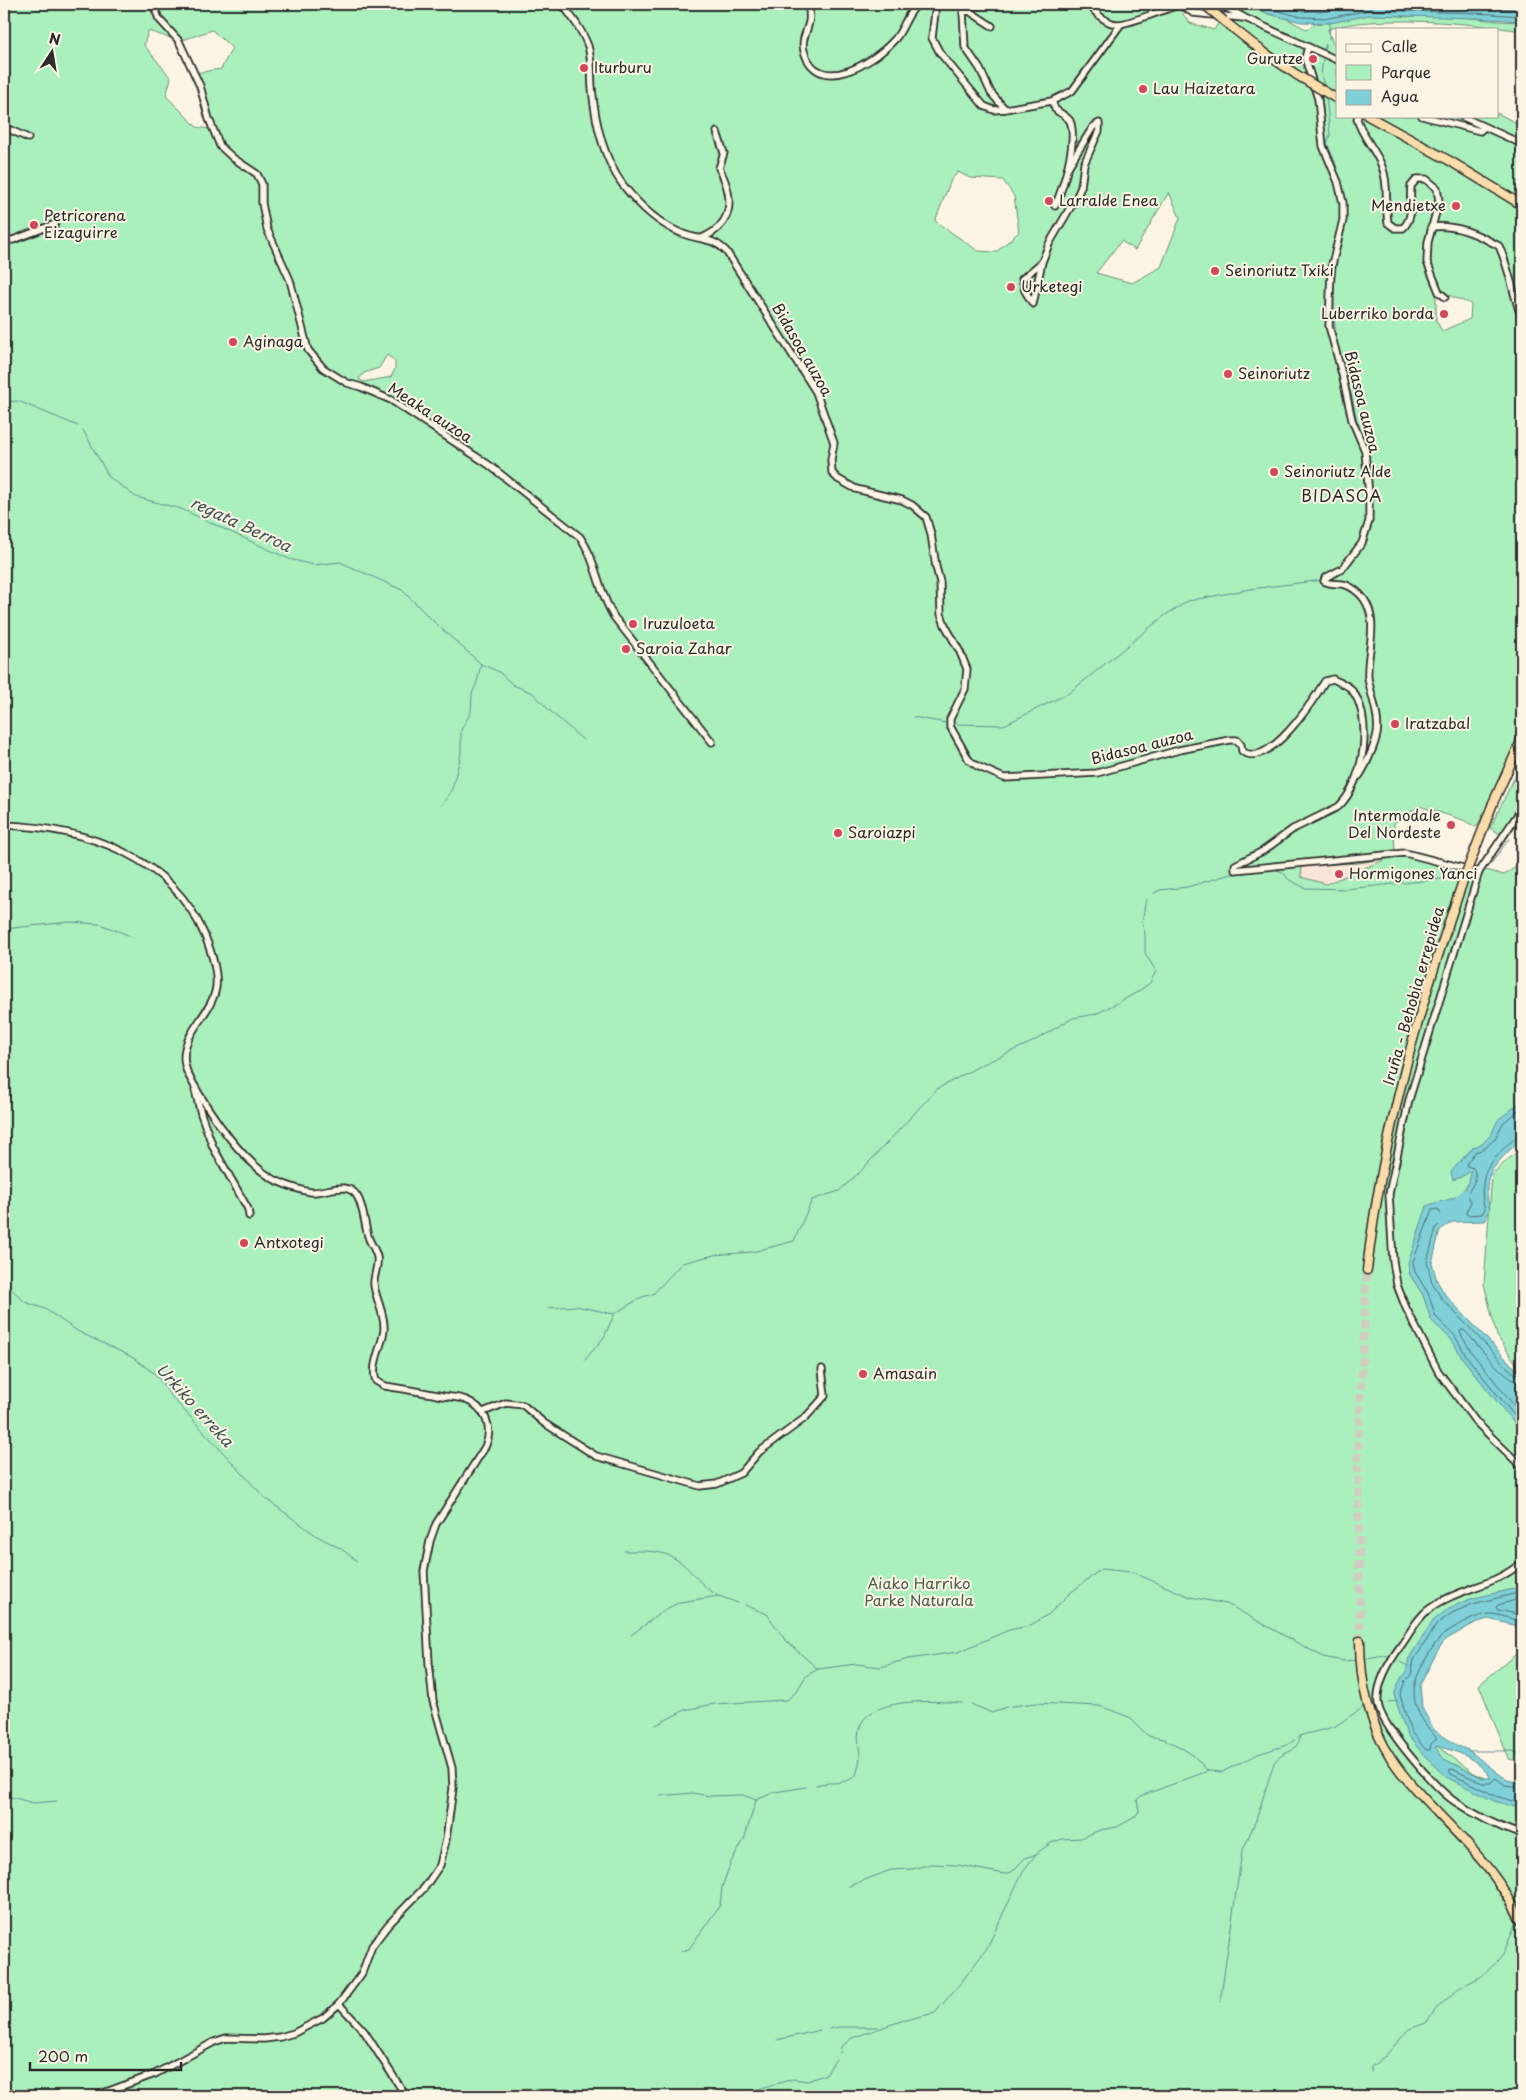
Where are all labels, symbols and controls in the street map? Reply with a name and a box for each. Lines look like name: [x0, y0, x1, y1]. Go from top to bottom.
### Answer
text: N: [47, 27, 62, 50]
north arrow: [28, 28, 78, 78]
legend: [1336, 28, 1498, 118]
text: Calle: [1381, 34, 1418, 57]
place label: Gurutze: [1247, 46, 1303, 69]
marker: Gurutze: [1307, 53, 1319, 65]
place label: Iturburu: [594, 55, 652, 78]
text: Parque: [1381, 60, 1431, 83]
marker: Iturburu: [578, 62, 590, 74]
place label: Lau Haizetara: [1153, 76, 1256, 99]
marker: Lau Haizetara: [1137, 83, 1149, 95]
text: Agua: [1381, 84, 1419, 107]
place label: Larralde Enea: [1059, 188, 1159, 211]
place label: Mendietxe: [1371, 193, 1446, 216]
marker: Larralde Enea: [1043, 195, 1055, 207]
marker: Mendietxe: [1450, 200, 1462, 212]
place label: Petricorena Eizaguirre: [44, 203, 126, 243]
marker: Petricorena Eizaguirre: [28, 219, 40, 231]
place label: Seinoriutz Txiki: [1225, 258, 1334, 281]
marker: Seinoriutz Txiki: [1209, 265, 1221, 277]
place label: Urketegi: [1021, 274, 1083, 297]
marker: Urketegi: [1005, 281, 1017, 293]
street label: Bidasoa auzoa: [767, 298, 840, 401]
place label: Luberriko borda: [1321, 301, 1435, 324]
marker: Luberriko borda: [1438, 308, 1450, 320]
place label: Aginaga: [243, 329, 304, 352]
marker: Aginaga: [227, 336, 239, 348]
street label: Bidasoa auzoa: [1340, 348, 1387, 456]
place label: Seinoriutz: [1238, 361, 1310, 384]
marker: Seinoriutz: [1222, 368, 1234, 380]
street label: Meaka auzoa: [384, 376, 478, 448]
place label: Seinoriutz Alde: [1284, 459, 1391, 482]
marker: Seinoriutz Alde: [1268, 466, 1280, 478]
district label: BIDASOA: [1301, 483, 1383, 507]
water label: regata Berroa: [187, 489, 297, 557]
place label: Iruzuloeta: [643, 611, 716, 634]
marker: Iruzuloeta: [627, 618, 639, 630]
place label: Saroia Zahar: [636, 636, 732, 659]
marker: Saroia Zahar: [620, 643, 632, 655]
place label: Iratzabal: [1405, 711, 1470, 734]
marker: Iratzabal: [1389, 718, 1401, 730]
street label: Bidasoa auzoa: [1088, 722, 1196, 769]
place label: Intermodale Del Nordeste: [1348, 803, 1441, 843]
marker: Intermodale Del Nordeste: [1445, 819, 1457, 831]
place label: Saroiazpi: [848, 820, 916, 843]
marker: Saroiazpi: [832, 827, 844, 839]
place label: Hormigones Yanci: [1349, 861, 1477, 884]
marker: Hormigones Yanci: [1333, 868, 1345, 880]
street label: Iruña - Behobia errepidea: [1376, 903, 1449, 1088]
place label: Antxotegi: [254, 1230, 324, 1253]
marker: Antxotegi: [238, 1237, 250, 1249]
water label: Urkiko erreka: [152, 1357, 240, 1452]
place label: Amasain: [873, 1361, 937, 1384]
marker: Amasain: [857, 1368, 869, 1380]
park label: Aiako Harriko Parke Naturala: [864, 1571, 974, 1611]
scale bar: [30, 2040, 181, 2072]
text: 200 m: [38, 2044, 88, 2067]

